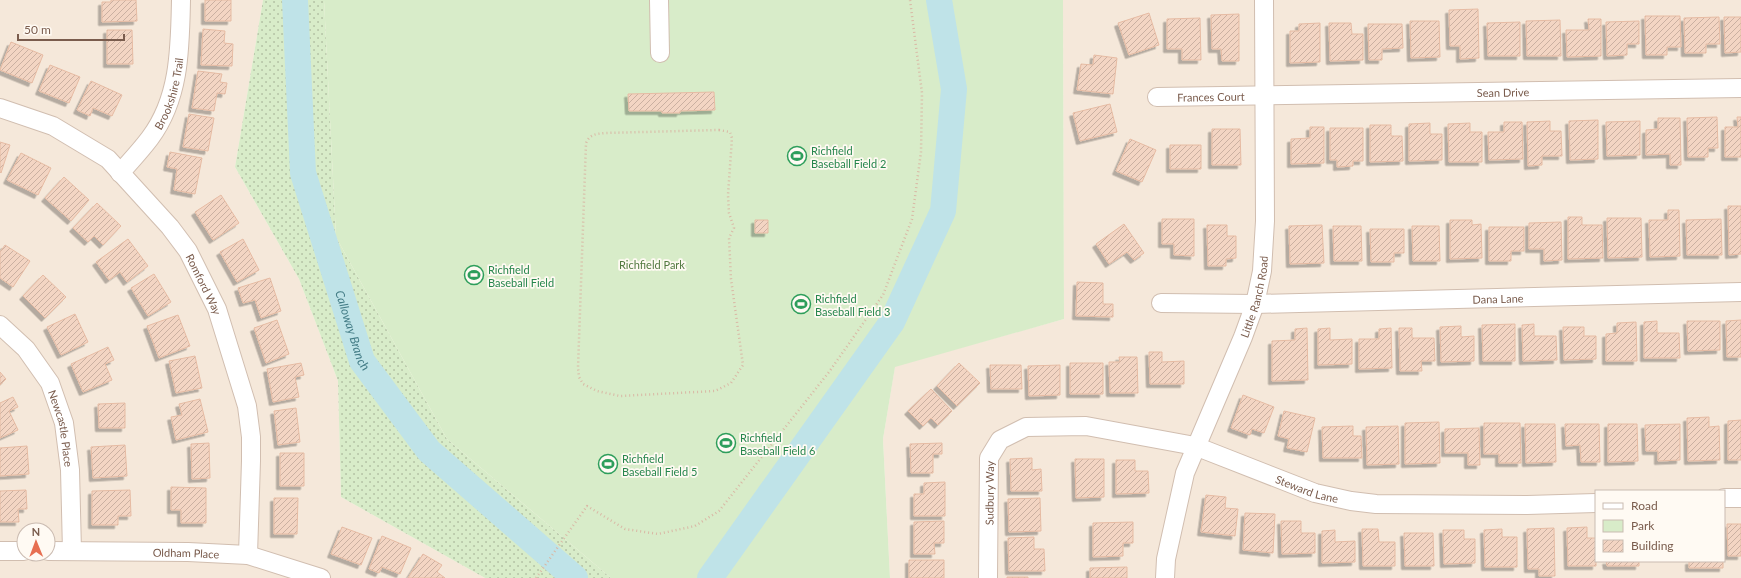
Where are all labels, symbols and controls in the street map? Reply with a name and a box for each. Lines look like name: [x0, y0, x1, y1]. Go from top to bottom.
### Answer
scale bar: [18, 16, 124, 42]
text: 50 m: [24, 22, 51, 37]
street label: Brookshire Trail: [151, 57, 185, 132]
street label: Sean Drive: [1477, 85, 1529, 99]
street label: Frances Court: [1177, 89, 1245, 103]
place label: Richfield Baseball Field 2: [811, 144, 886, 170]
sports icon: Richfield Baseball Field 2: [786, 145, 808, 167]
street label: Romford Way: [184, 251, 225, 316]
street label: Little Ranch Road: [1237, 255, 1269, 339]
park label: Richfield Park: [619, 258, 685, 271]
place label: Richfield Baseball Field: [488, 263, 554, 289]
sports icon: Richfield Baseball Field: [463, 264, 485, 286]
water label: Calloway Branch: [333, 288, 374, 373]
street label: Dana Lane: [1472, 291, 1524, 305]
place label: Richfield Baseball Field 3: [815, 292, 890, 318]
sports icon: Richfield Baseball Field 3: [790, 293, 812, 315]
street label: Newcastle Place: [46, 388, 76, 468]
place label: Richfield Baseball Field 6: [740, 431, 815, 457]
sports icon: Richfield Baseball Field 6: [715, 432, 737, 454]
place label: Richfield Baseball Field 5: [622, 452, 697, 478]
sports icon: Richfield Baseball Field 5: [597, 453, 619, 475]
street label: Sudbury Way: [982, 460, 995, 525]
street label: Steward Lane: [1274, 472, 1340, 505]
legend: [1595, 490, 1725, 562]
text: Road: [1631, 498, 1658, 513]
text: Park: [1631, 518, 1655, 533]
north arrow: [16, 522, 56, 562]
text: N: [31, 525, 40, 538]
text: Building: [1631, 538, 1674, 553]
street label: Oldham Place: [153, 545, 220, 560]

